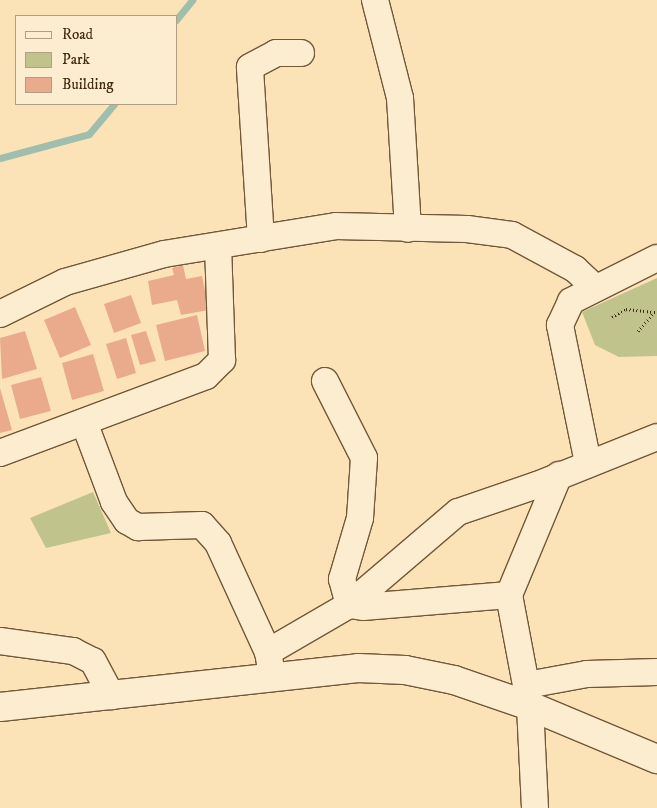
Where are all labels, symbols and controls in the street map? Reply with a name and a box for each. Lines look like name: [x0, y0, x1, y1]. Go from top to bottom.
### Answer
legend: [15, 15, 178, 105]
text: Road: [62, 25, 93, 44]
text: Park: [62, 50, 90, 69]
text: Building: [62, 75, 114, 94]

